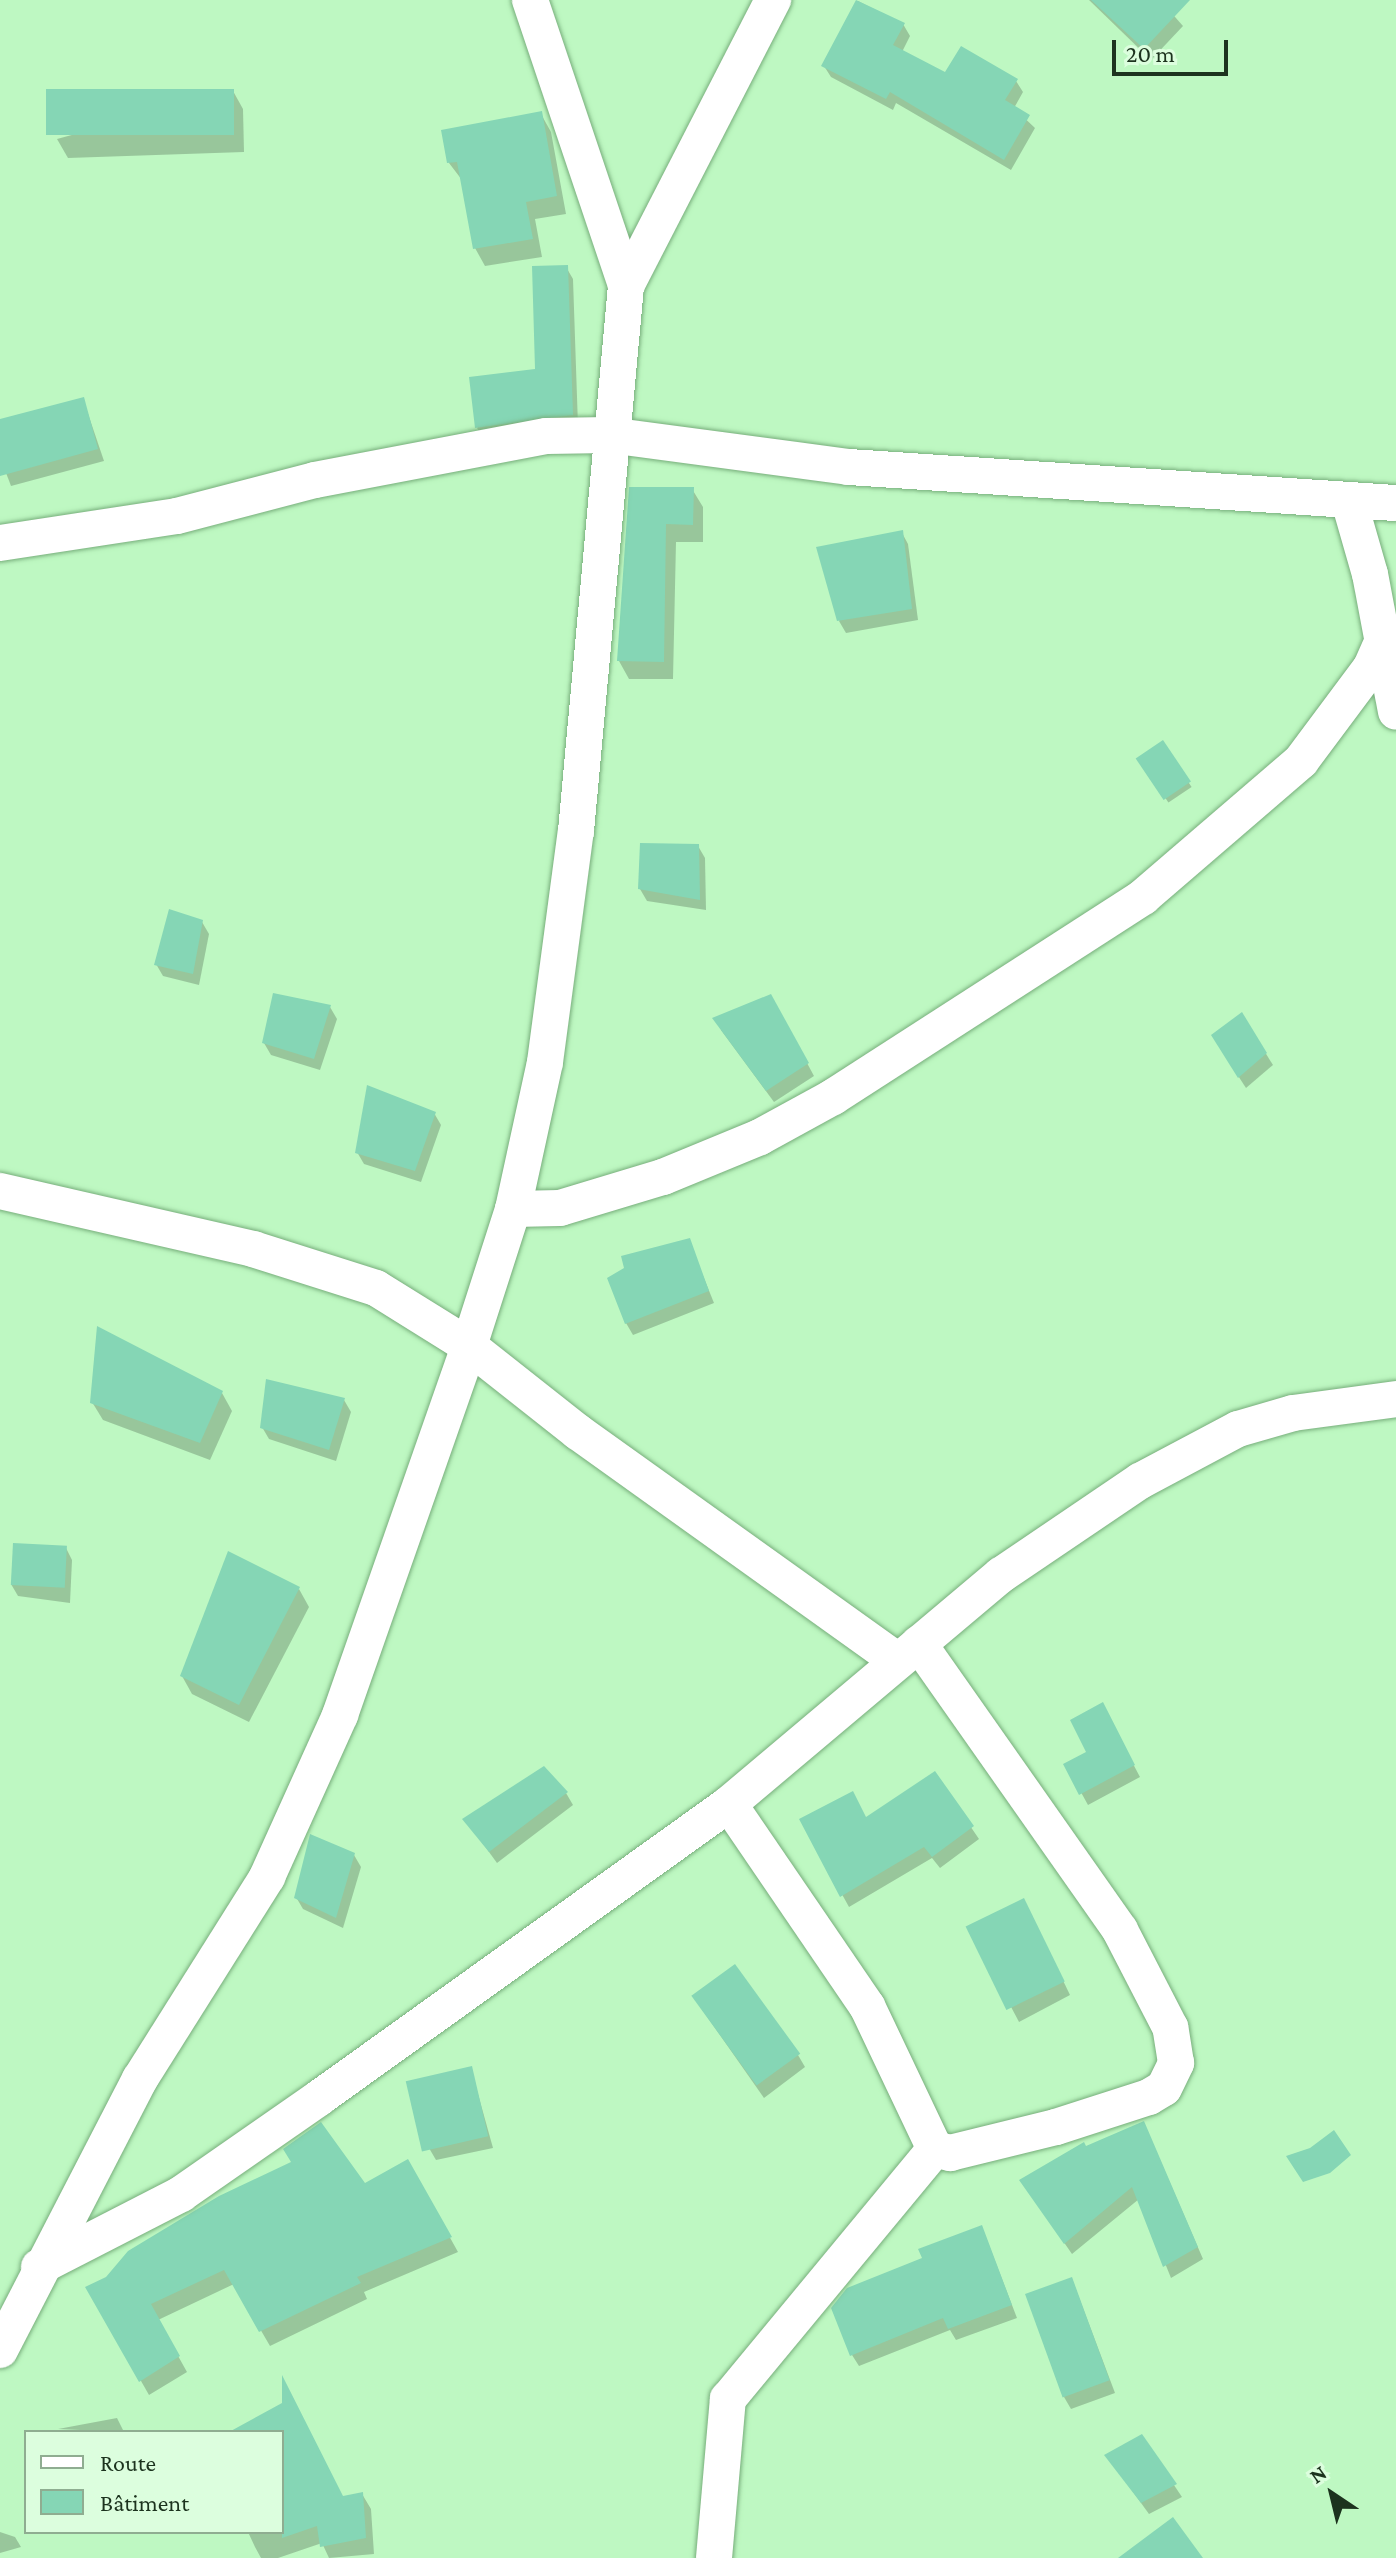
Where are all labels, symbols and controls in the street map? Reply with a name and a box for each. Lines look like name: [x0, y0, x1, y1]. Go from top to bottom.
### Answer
scale bar: [1116, 24, 1232, 74]
text: 20 m: [1126, 40, 1175, 67]
legend: [24, 2430, 284, 2534]
text: Route: [100, 2449, 156, 2476]
north arrow: [1292, 2454, 1372, 2534]
text: N: [1305, 2459, 1331, 2488]
text: Bâtiment: [100, 2489, 189, 2516]

